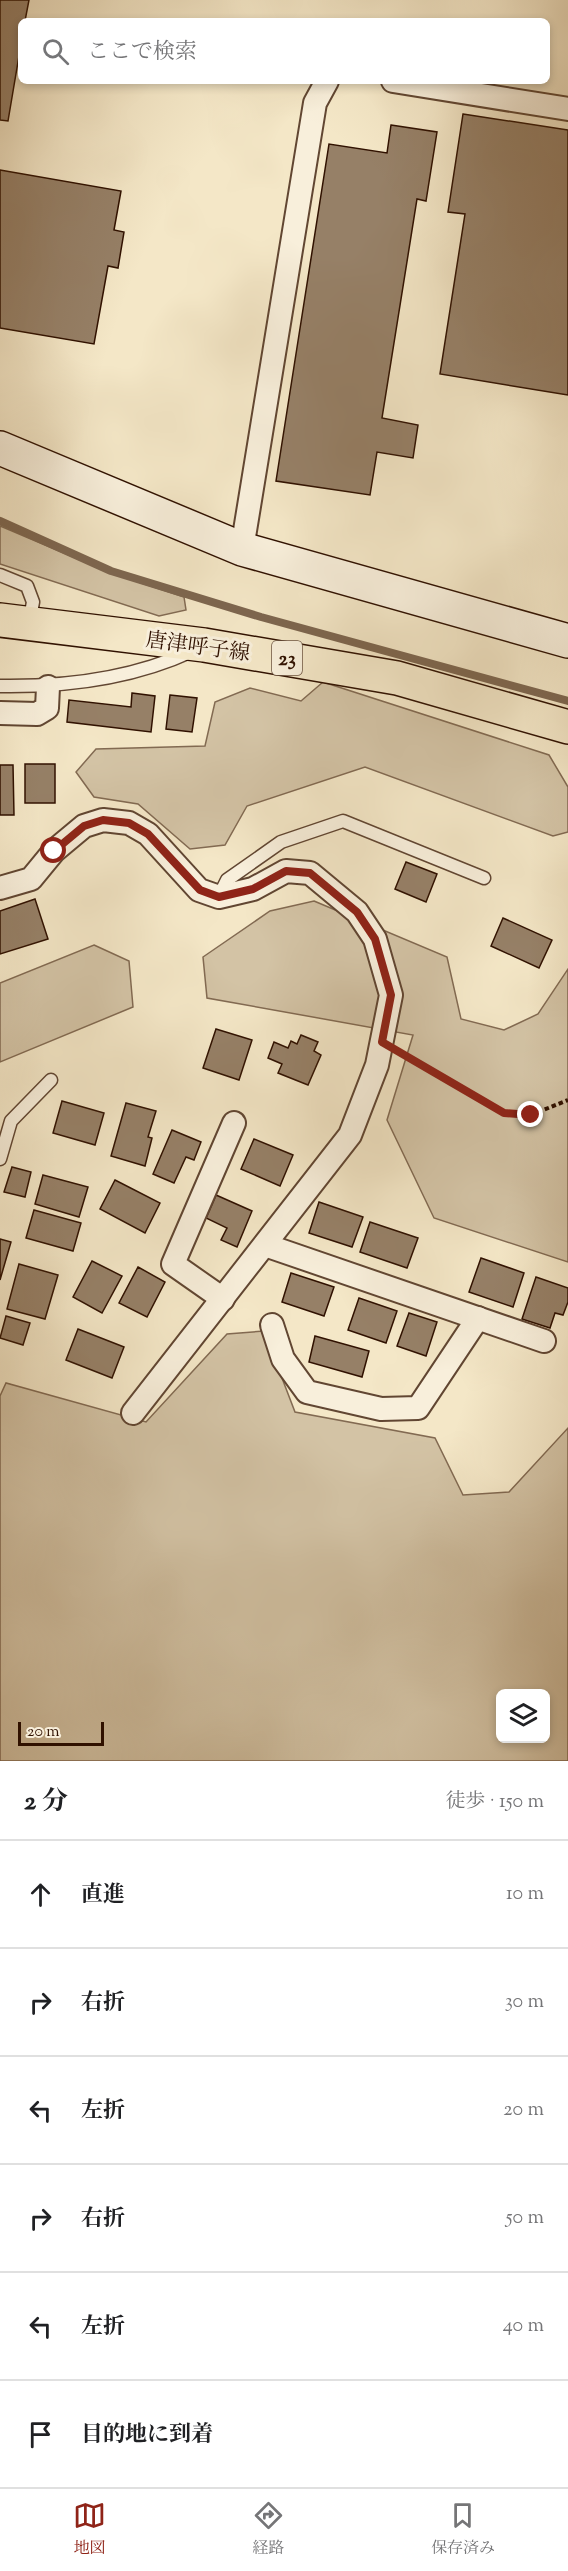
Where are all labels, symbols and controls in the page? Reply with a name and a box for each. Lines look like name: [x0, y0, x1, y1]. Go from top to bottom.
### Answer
search box: [18, 18, 550, 84]
icon: search: [39, 35, 72, 68]
text: ここで検索: [87, 37, 197, 69]
street label: 唐津呼子線: [144, 626, 252, 670]
road number: 23: [272, 641, 302, 675]
route start: [40, 837, 66, 863]
route end: [517, 1101, 543, 1127]
map controls: [496, 1689, 550, 1743]
button: layers: [496, 1689, 550, 1743]
scale bar: [18, 1719, 104, 1746]
text: 20 m: [27, 1721, 60, 1744]
text: 2 分: [24, 1784, 68, 1821]
text: 徒歩 · 150 m: [445, 1788, 544, 1817]
icon: ahead: [24, 1878, 57, 1911]
text: 直進: [81, 1880, 125, 1912]
text: 10 m: [506, 1880, 544, 1909]
icon: right: [24, 1986, 57, 2019]
text: 右折: [81, 1988, 125, 2020]
text: 30 m: [505, 1988, 544, 2017]
icon: left: [24, 2094, 57, 2127]
text: 左折: [81, 2096, 125, 2128]
text: 20 m: [503, 2096, 544, 2125]
icon: right: [24, 2202, 57, 2235]
text: 右折: [81, 2204, 125, 2236]
text: 50 m: [506, 2204, 544, 2233]
icon: left: [24, 2310, 57, 2343]
text: 左折: [81, 2312, 125, 2344]
text: 40 m: [503, 2312, 544, 2341]
icon: arrive: [24, 2418, 57, 2451]
text: 目的地に到着: [81, 2420, 213, 2452]
tab: 地図: [73, 2499, 106, 2561]
tab: 経路: [252, 2499, 285, 2561]
tab: 保存済み: [431, 2499, 495, 2561]

